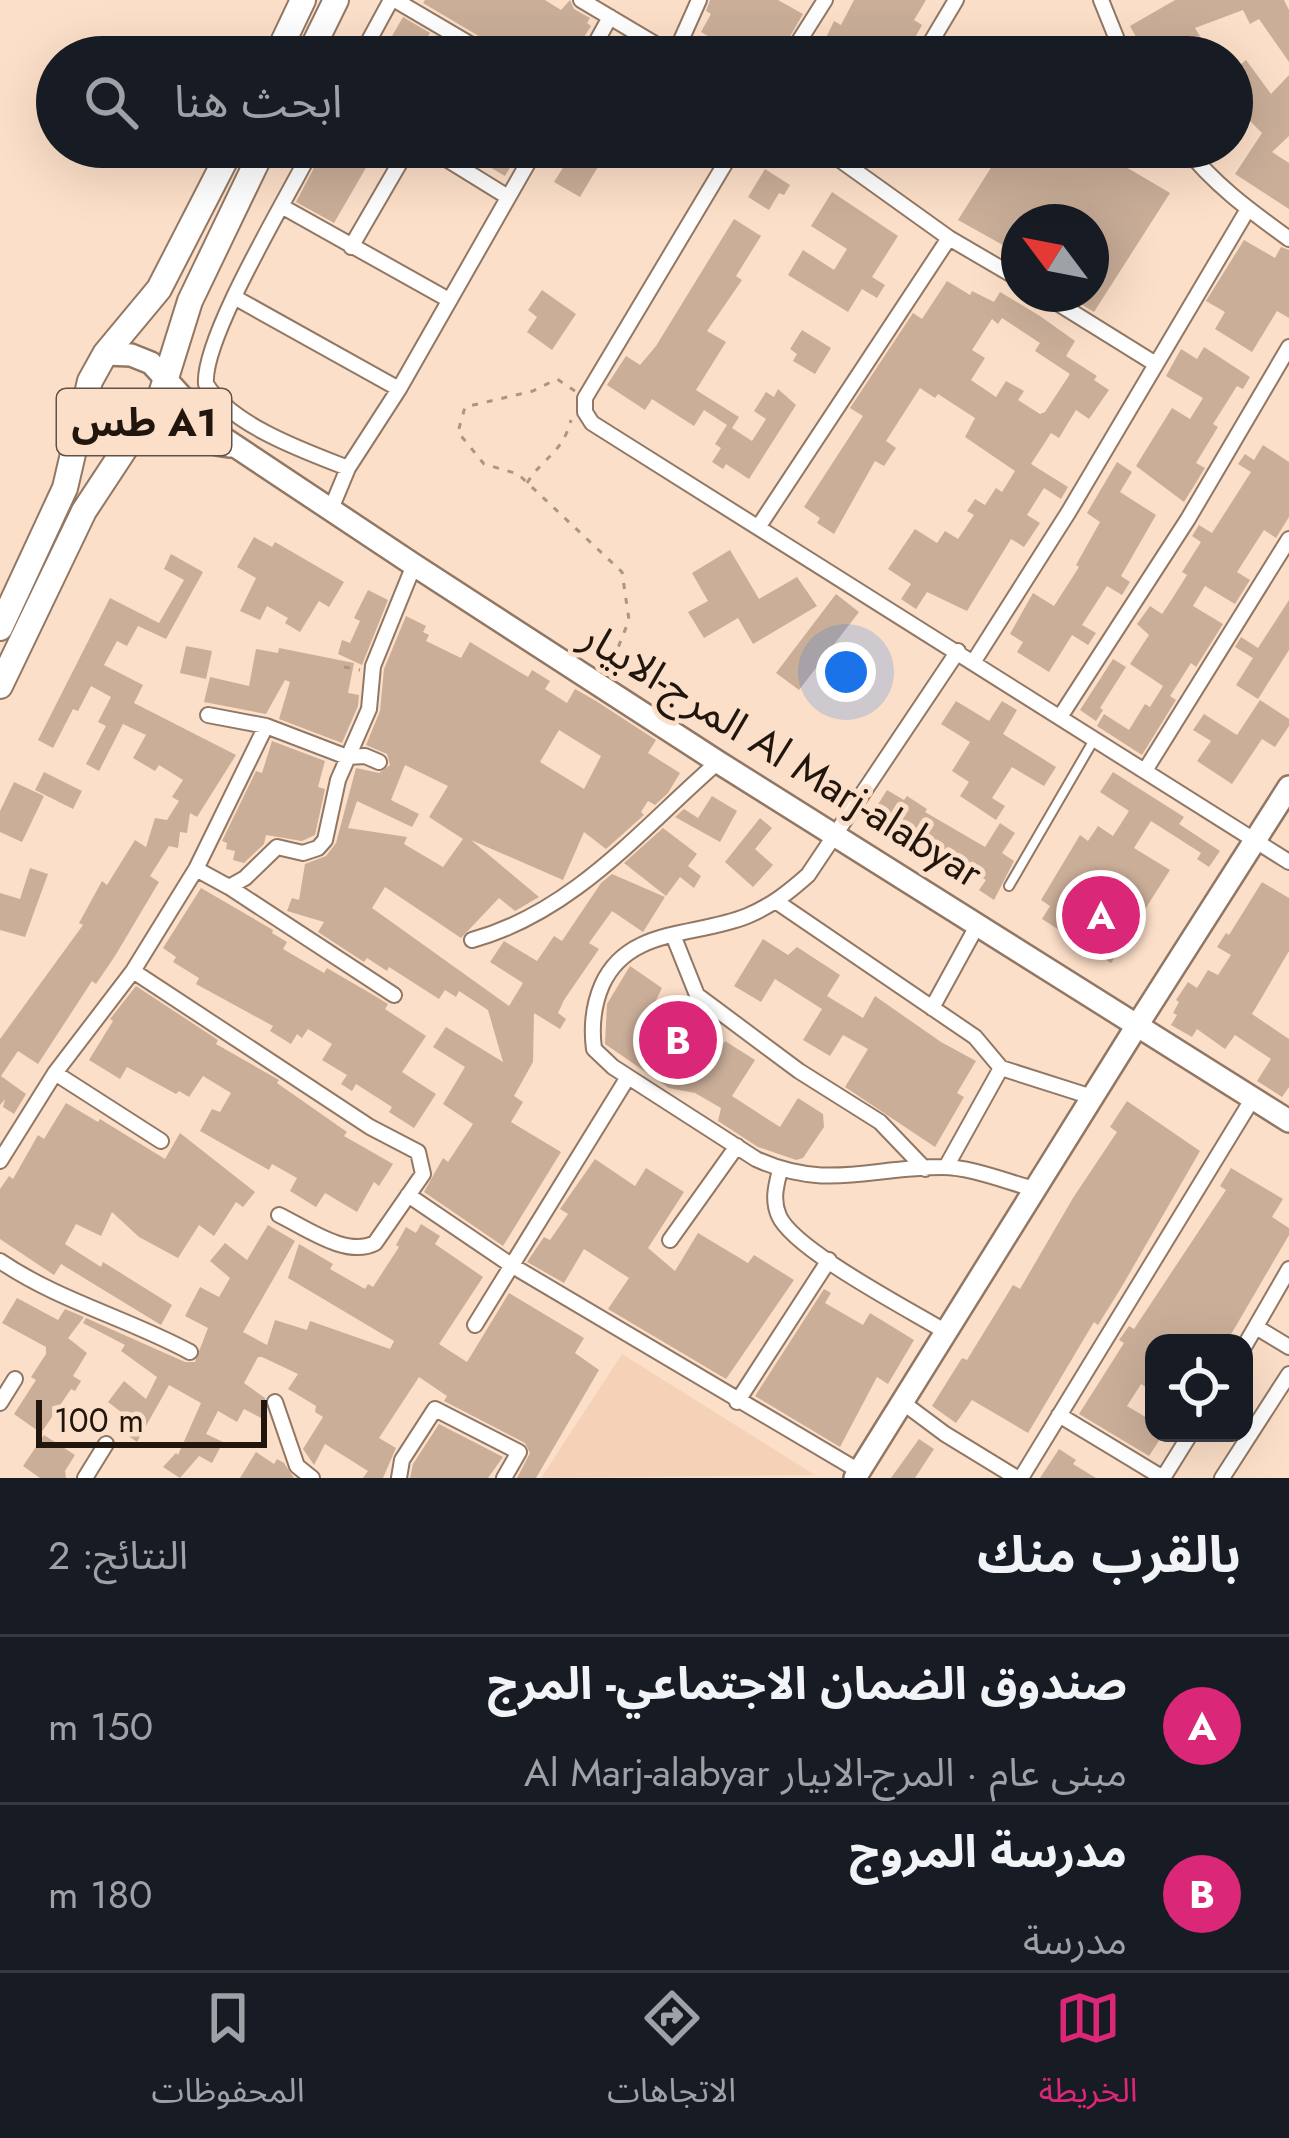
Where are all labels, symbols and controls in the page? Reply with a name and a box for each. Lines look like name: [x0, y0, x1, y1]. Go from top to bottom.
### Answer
search box: [36, 36, 1253, 168]
icon: search: [78, 69, 144, 135]
text: ابحث هنا: [174, 69, 343, 134]
north arrow: [1001, 204, 1109, 312]
road number: طس A1: [57, 389, 231, 455]
street label: المرج-الابيار Al Marj-alabyar: [567, 604, 995, 904]
your location: [816, 642, 876, 702]
pin: A: [1062, 870, 1140, 960]
pin: B: [639, 995, 717, 1085]
map controls: [1145, 1334, 1253, 1442]
button: locate: [1145, 1334, 1253, 1442]
scale bar: [36, 1394, 267, 1447]
text: 100 m: [54, 1397, 144, 1444]
text: بالقرب منك: [977, 1517, 1241, 1591]
text: النتائج: 2: [48, 1527, 188, 1584]
text: صندوق الضمان الاجتماعي- المرج: [488, 1651, 1127, 1716]
text: 150 m: [48, 1698, 153, 1755]
text: A: [1188, 1698, 1216, 1755]
text: مبنى عام · المرج-الابيار Al Marj-alabyar: [524, 1744, 1127, 1801]
text: مدرسة المروج: [849, 1819, 1127, 1884]
text: 180 m: [48, 1866, 152, 1923]
text: B: [1189, 1866, 1215, 1923]
text: مدرسة: [1023, 1912, 1127, 1969]
tab: المحفوظات: [151, 1985, 305, 2126]
tab: الاتجاهات: [607, 1985, 736, 2126]
tab: الخريطة: [1039, 1985, 1138, 2126]

